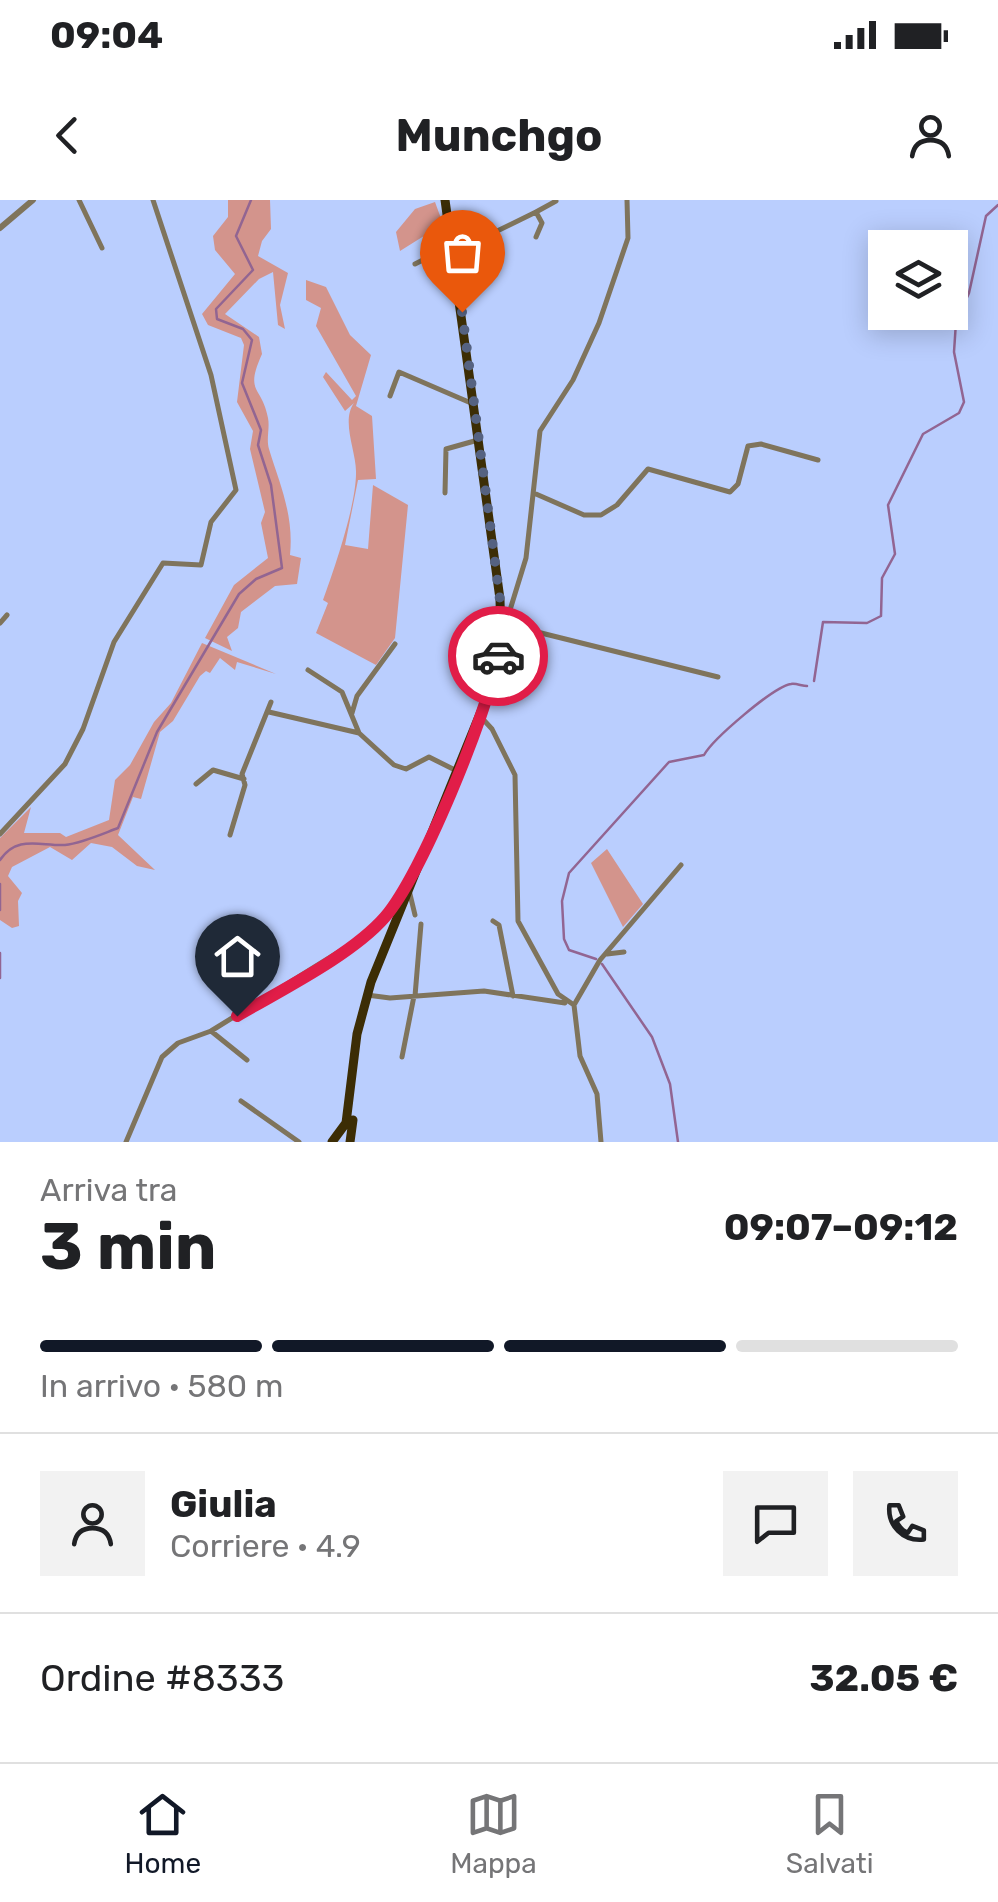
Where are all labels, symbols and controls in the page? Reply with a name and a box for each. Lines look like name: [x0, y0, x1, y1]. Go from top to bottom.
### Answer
text: 09:04: [50, 12, 163, 58]
icon: back: [40, 108, 95, 163]
icon: person: [903, 108, 958, 163]
text: Munchgo: [396, 109, 602, 162]
pin: [420, 210, 505, 313]
icon: bag: [435, 225, 490, 280]
map controls: [868, 230, 968, 330]
button: layers: [868, 230, 968, 330]
courier: [448, 606, 548, 706]
icon: car: [471, 629, 526, 684]
pin: [195, 914, 280, 1017]
icon: home: [210, 929, 265, 984]
text: Arriva tra: [40, 1171, 178, 1209]
text: 09:07–09:12: [724, 1204, 958, 1250]
text: 3 min: [40, 1208, 217, 1285]
text: In arrivo · 580 m: [40, 1367, 283, 1405]
button: person: [40, 1471, 145, 1576]
button: chat: [723, 1471, 828, 1576]
button: phone: [853, 1471, 958, 1576]
text: Giulia: [170, 1481, 277, 1527]
text: Corriere · 4.9: [170, 1527, 361, 1565]
text: Ordine #8333: [40, 1655, 284, 1701]
text: 32.05 €: [809, 1655, 958, 1701]
tab: Home: [125, 1787, 201, 1880]
tab: Mappa: [450, 1787, 537, 1880]
tab: Salvati: [786, 1787, 873, 1880]

